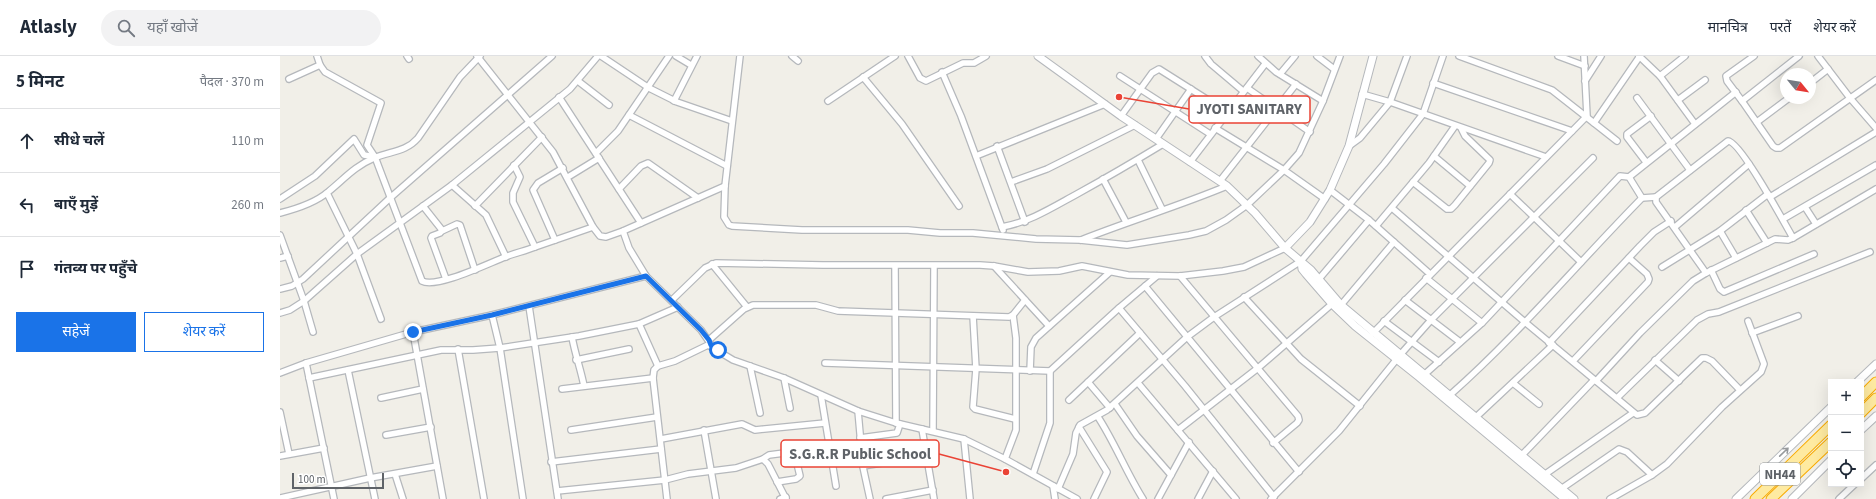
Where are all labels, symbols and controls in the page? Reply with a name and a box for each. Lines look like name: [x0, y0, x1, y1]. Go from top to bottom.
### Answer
search box: [101, 10, 381, 46]
text: Atlasly: [20, 14, 77, 41]
icon: search: [115, 17, 137, 39]
text: यहाँ खोजें: [147, 17, 198, 38]
text: मानचित्र: [1708, 18, 1748, 38]
text: परतें: [1770, 18, 1791, 38]
text: शेयर करें: [1813, 18, 1856, 38]
north arrow: [1780, 68, 1816, 104]
text: 5 मिनट: [16, 70, 64, 94]
text: पैदल · 370 m: [200, 73, 264, 91]
callout: JYOTI SANITARY: [1189, 96, 1310, 123]
text: JYOTI SANITARY: [1196, 99, 1302, 120]
icon: ahead: [16, 130, 38, 152]
text: सीधे चलें: [54, 130, 104, 151]
text: 110 m: [231, 132, 264, 150]
icon: left: [16, 194, 38, 216]
text: बाएँ मुड़ें: [54, 194, 98, 215]
text: 260 m: [231, 196, 264, 214]
icon: arrive: [16, 258, 38, 280]
text: गंतव्य पर पहुँचे: [54, 258, 137, 279]
button: सहेजें: [16, 312, 136, 352]
button: शेयर करें: [144, 312, 264, 352]
route end: [404, 323, 422, 341]
route start: [709, 341, 727, 359]
map controls: [1828, 379, 1864, 487]
button: +: [1828, 379, 1864, 415]
button: −: [1828, 415, 1864, 451]
callout: S.G.R.R Public School: [781, 440, 939, 467]
text: S.G.R.R Public School: [789, 444, 932, 465]
one-way arrow: [1779, 448, 1789, 457]
button: locate: [1828, 451, 1864, 487]
road number: NH44: [1760, 463, 1800, 485]
scale bar: [292, 471, 384, 490]
text: 100 m: [298, 472, 326, 487]

